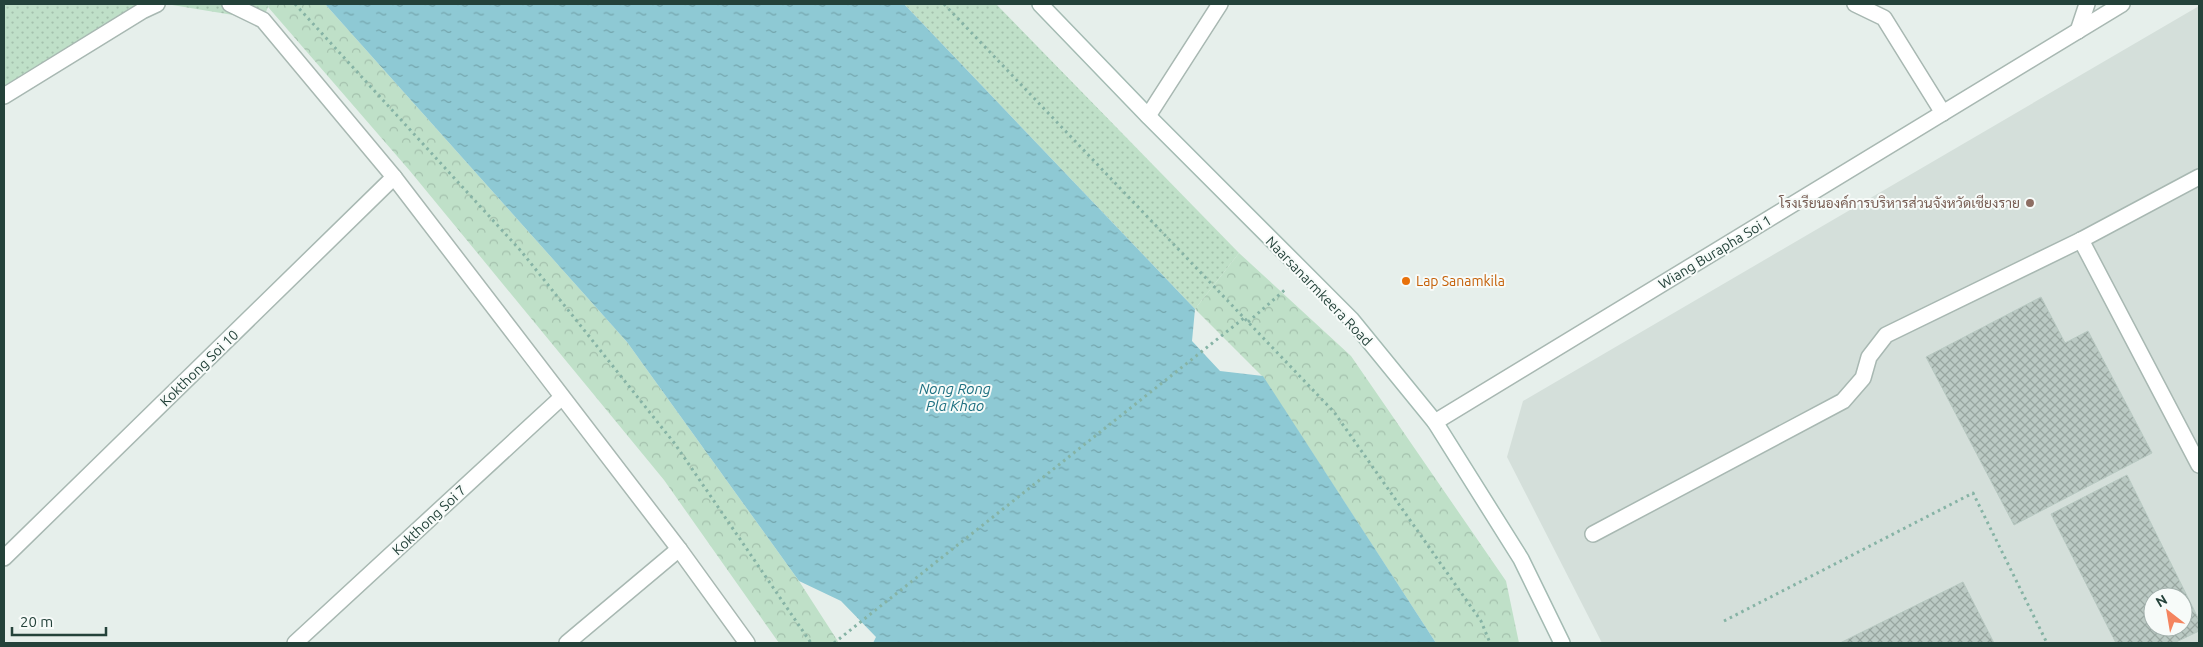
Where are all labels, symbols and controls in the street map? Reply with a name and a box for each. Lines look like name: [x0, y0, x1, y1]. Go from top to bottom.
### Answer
place label: โรงเรียนองค์การบริหารส่วนจังหวัดเชียงราย: [1778, 194, 2020, 211]
marker: โรงเรียนองค์การบริหารส่วนจังหวัดเชียงราย: [2024, 197, 2036, 209]
street label: Wiang Burapha Soi 1: [1656, 212, 1774, 292]
street label: Naarsanarmkeera Road: [1263, 233, 1375, 349]
place label: Lap Sanamkila: [1416, 273, 1505, 289]
marker: Lap Sanamkila: [1400, 275, 1412, 287]
street label: Kokthong Soi 10: [157, 327, 241, 409]
water label: Nong Rong Pla Khao: [919, 380, 991, 414]
street label: Kokthong Soi 7: [389, 482, 469, 558]
north arrow: [2143, 587, 2193, 637]
text: N: [2153, 591, 2170, 610]
scale bar: [12, 604, 106, 636]
text: 20 m: [20, 613, 53, 630]

